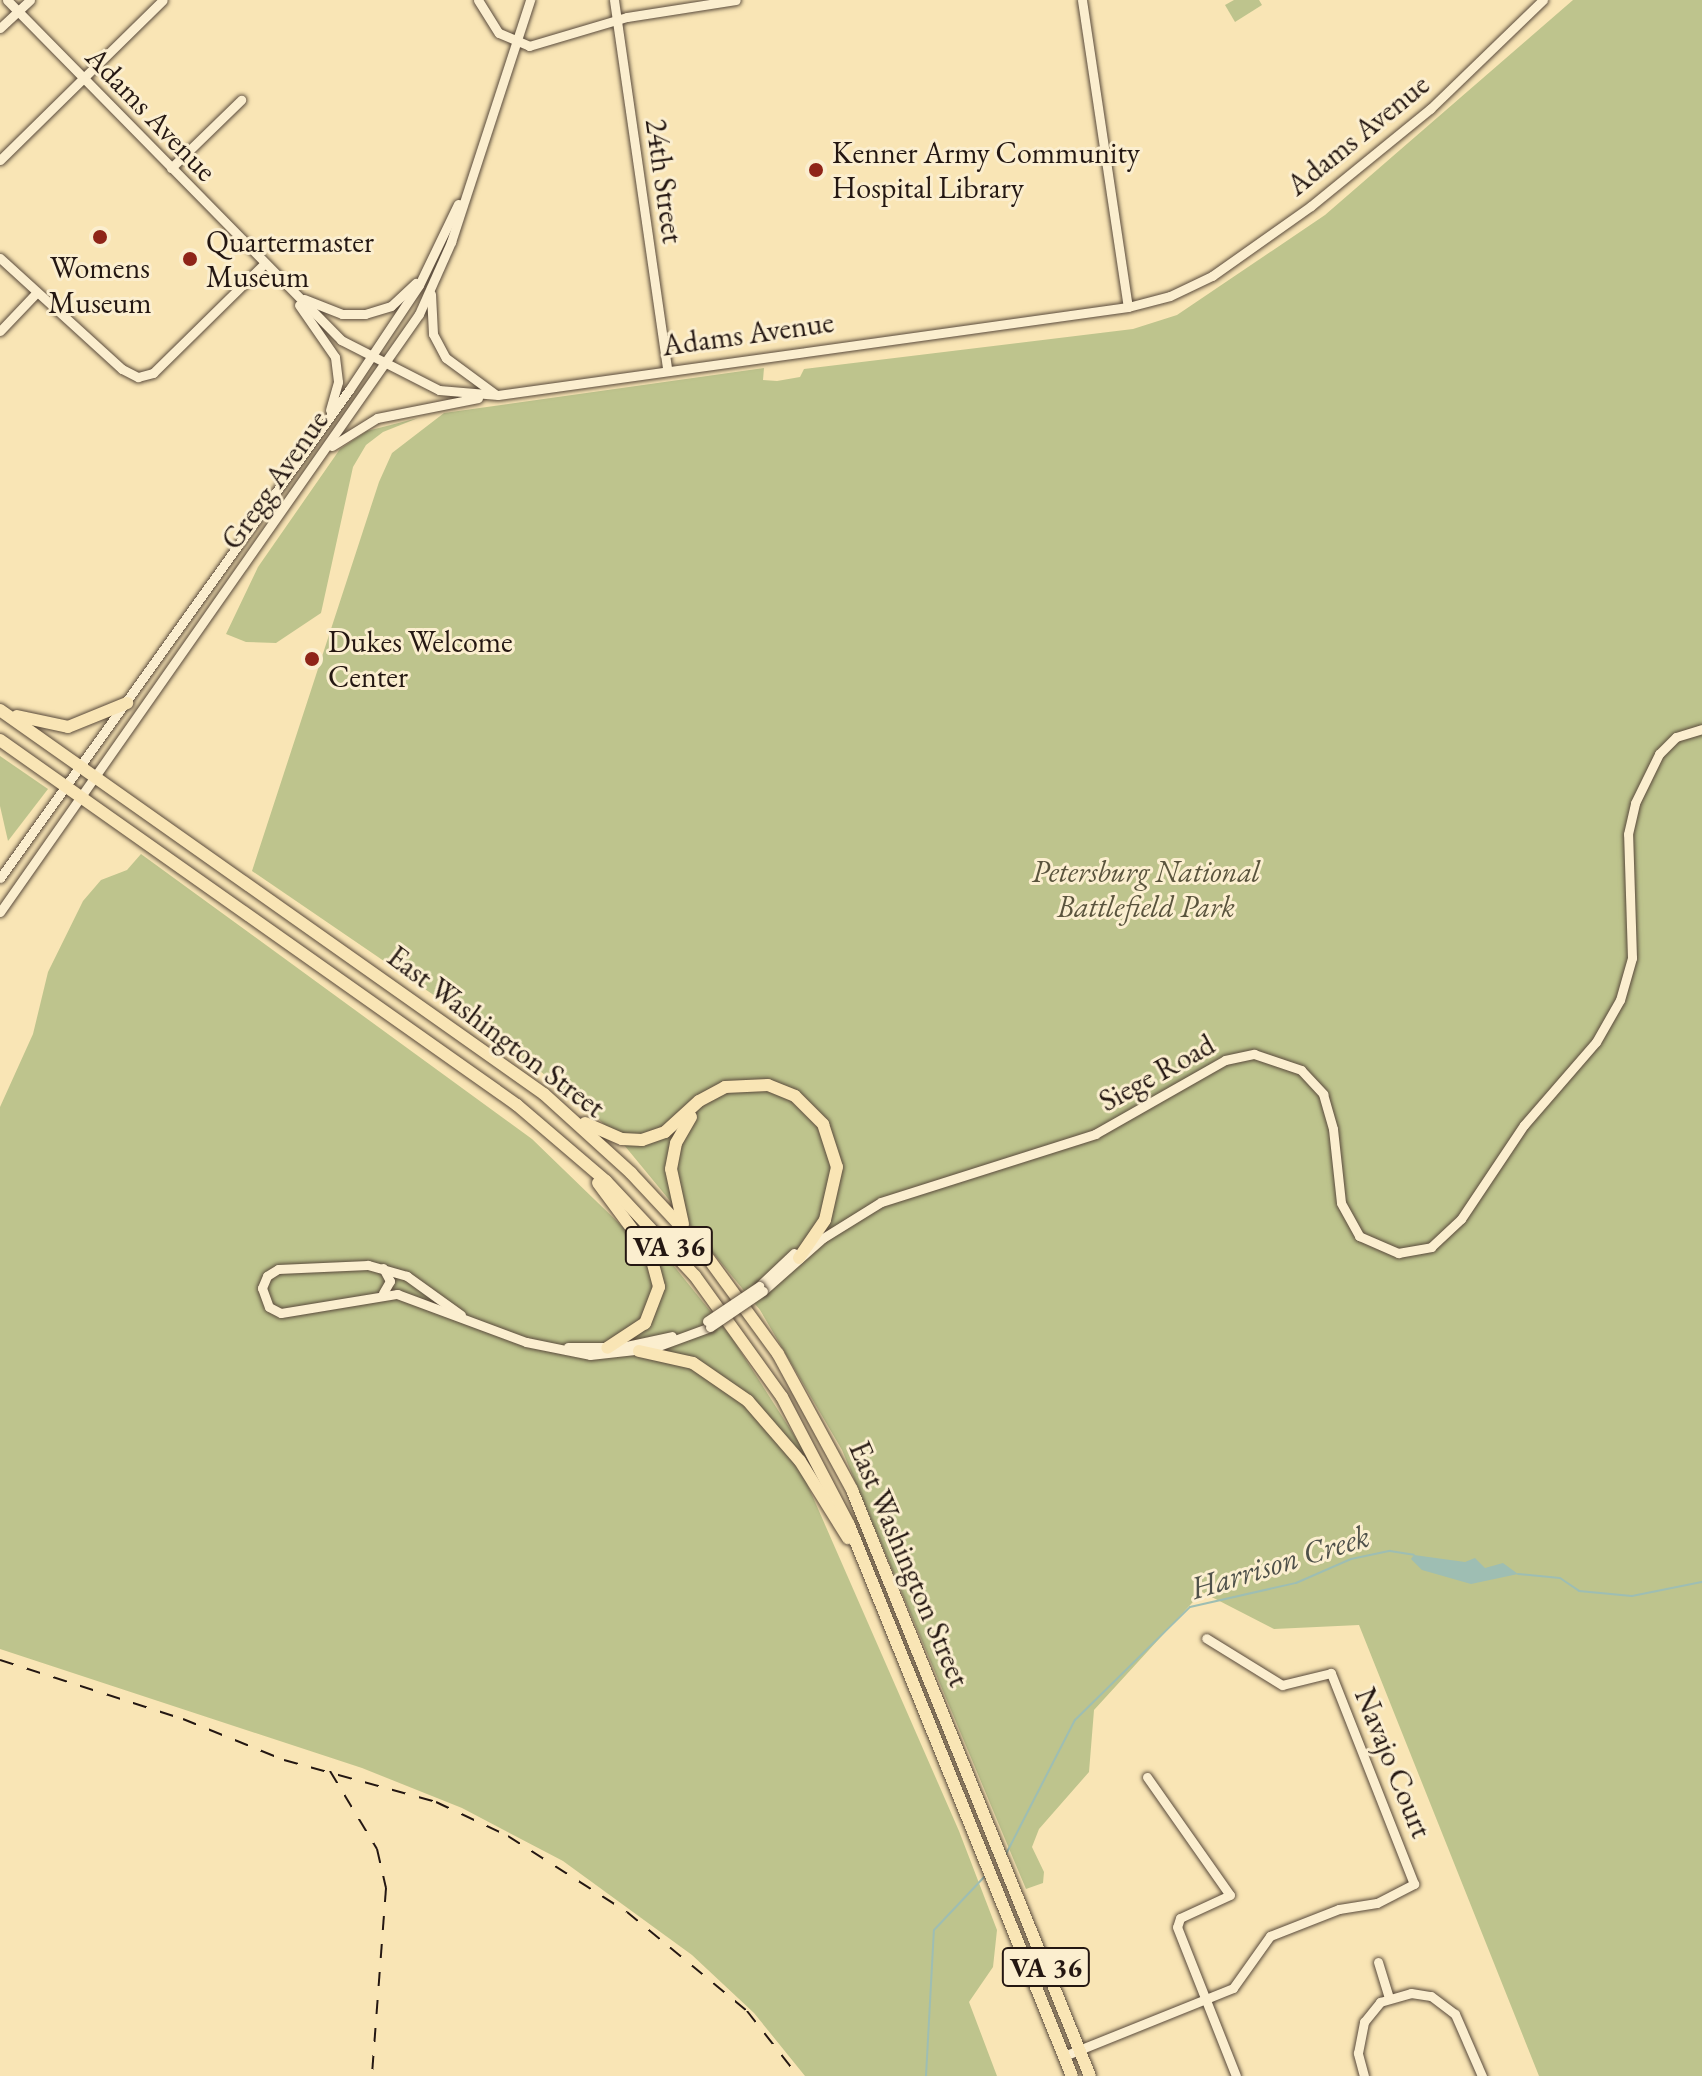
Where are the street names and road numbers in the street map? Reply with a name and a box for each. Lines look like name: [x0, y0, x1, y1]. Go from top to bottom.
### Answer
street label: Adams Avenue: [78, 39, 224, 189]
street label: Adams Avenue: [1279, 67, 1437, 203]
street label: 24th Street: [637, 116, 691, 246]
street label: Adams Avenue: [660, 304, 836, 364]
street label: Gregg Avenue: [214, 403, 336, 557]
street label: East Washington Street: [380, 938, 612, 1126]
street label: Siege Road: [1093, 1027, 1221, 1119]
road number: VA 36: [623, 1222, 715, 1270]
street label: East Washington Street: [841, 1436, 977, 1692]
street label: Navajo Court: [1347, 1683, 1439, 1843]
road number: VA 36: [1000, 1943, 1092, 1991]

